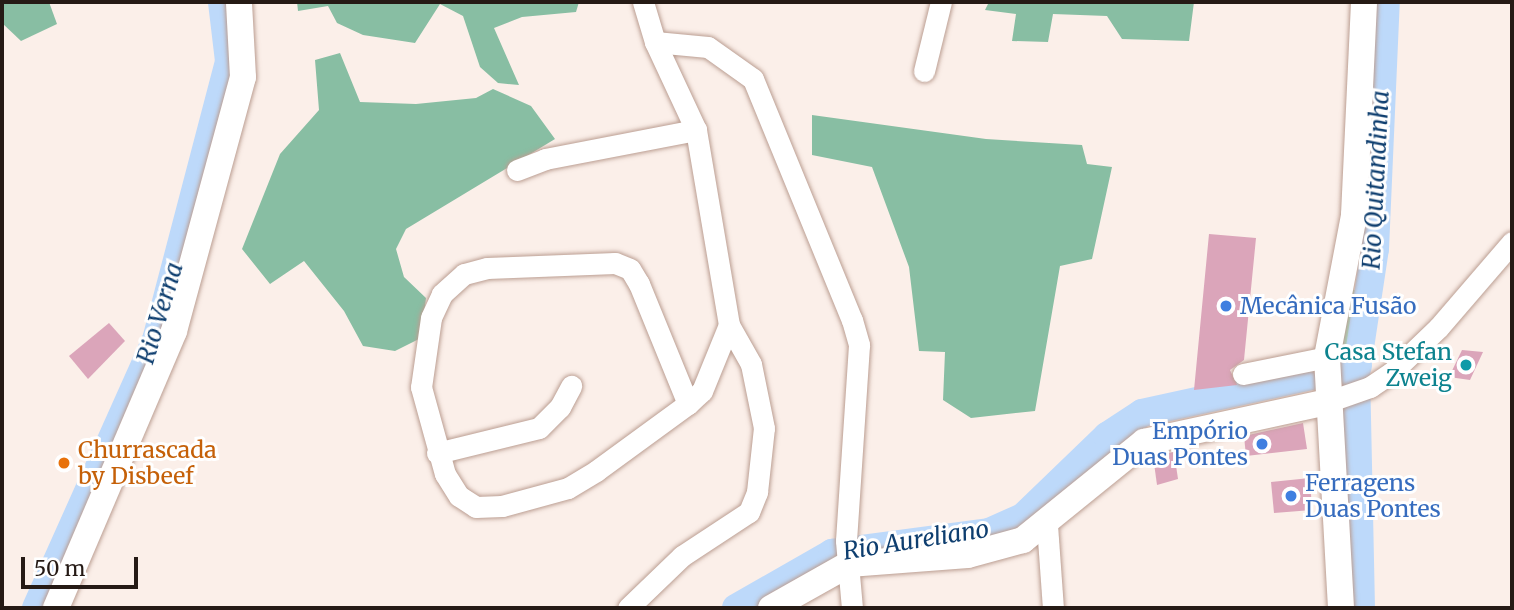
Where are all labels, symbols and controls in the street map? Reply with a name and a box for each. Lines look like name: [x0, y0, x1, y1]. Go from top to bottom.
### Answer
water label: Rio Quitandinha: [1357, 90, 1395, 270]
water label: Rio Verna: [131, 259, 189, 367]
place label: Mecânica Fusão: [1240, 292, 1416, 320]
marker: Mecânica Fusão: [1218, 298, 1234, 314]
place label: Casa Stefan Zweig: [1325, 338, 1452, 392]
marker: Casa Stefan Zweig: [1458, 357, 1474, 373]
place label: Empório Duas Pontes: [1112, 417, 1248, 471]
place label: Churrascada by Disbeef: [78, 436, 217, 490]
marker: Empório Duas Pontes: [1254, 436, 1270, 452]
marker: Churrascada by Disbeef: [56, 455, 72, 471]
place label: Ferragens Duas Pontes: [1305, 469, 1441, 523]
marker: Ferragens Duas Pontes: [1283, 488, 1299, 504]
water label: Rio Aureliano: [841, 514, 991, 566]
scale bar: [24, 544, 142, 588]
text: 50 m: [34, 555, 85, 582]

